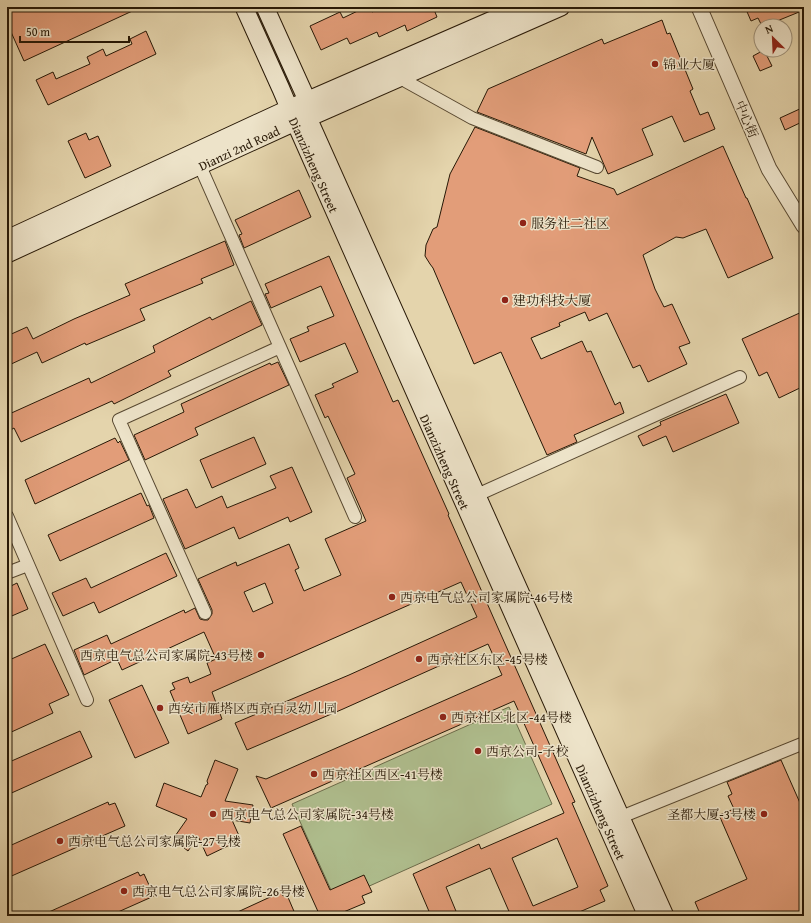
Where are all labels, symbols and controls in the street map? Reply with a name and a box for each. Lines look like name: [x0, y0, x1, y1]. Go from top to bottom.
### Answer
scale bar: [20, 18, 129, 44]
north arrow: [753, 18, 793, 58]
text: N: [762, 20, 776, 38]
text: 50 m: [26, 23, 50, 40]
place label: 锦业大厦: [663, 55, 715, 74]
marker: 锦业大厦: [650, 59, 660, 69]
street label: 中心街: [730, 98, 763, 141]
street label: Dianzizheng Street: [284, 114, 343, 216]
street label: Dianzi 2nd Road: [195, 121, 283, 176]
place label: 服务社二社区: [531, 214, 609, 233]
marker: 服务社二社区: [518, 218, 528, 228]
place label: 建功科技大厦: [513, 291, 591, 310]
marker: 建功科技大厦: [500, 295, 510, 305]
street label: Dianzizheng Street: [415, 411, 474, 513]
place label: 西京电气总公司家属院-46号楼: [400, 588, 573, 607]
marker: 西京电气总公司家属院-46号楼: [387, 592, 397, 602]
place label: 西京电气总公司家属院-43号楼: [80, 646, 253, 665]
marker: 西京电气总公司家属院-43号楼: [256, 650, 266, 660]
place label: 西京社区东区-45号楼: [427, 650, 548, 669]
marker: 西京社区东区-45号楼: [414, 654, 424, 664]
place label: 西安市雁塔区西京百灵幼儿园: [168, 699, 337, 718]
marker: 西安市雁塔区西京百灵幼儿园: [155, 703, 165, 713]
place label: 西京社区北区-44号楼: [451, 708, 572, 727]
marker: 西京社区北区-44号楼: [438, 712, 448, 722]
place label: 西京公司-子校: [486, 742, 568, 761]
marker: 西京公司-子校: [473, 746, 483, 756]
street label: Dianzizheng Street: [571, 761, 630, 863]
place label: 西京社区西区-41号楼: [322, 765, 443, 784]
marker: 西京社区西区-41号楼: [309, 769, 319, 779]
place label: 西京电气总公司家属院-34号楼: [221, 805, 394, 824]
place label: 圣都大厦-3号楼: [667, 805, 756, 824]
marker: 西京电气总公司家属院-34号楼: [208, 809, 218, 819]
marker: 圣都大厦-3号楼: [759, 809, 769, 819]
place label: 西京电气总公司家属院-27号楼: [68, 832, 241, 851]
marker: 西京电气总公司家属院-27号楼: [55, 836, 65, 846]
place label: 西京电气总公司家属院-26号楼: [132, 882, 305, 901]
marker: 西京电气总公司家属院-26号楼: [119, 886, 129, 896]

